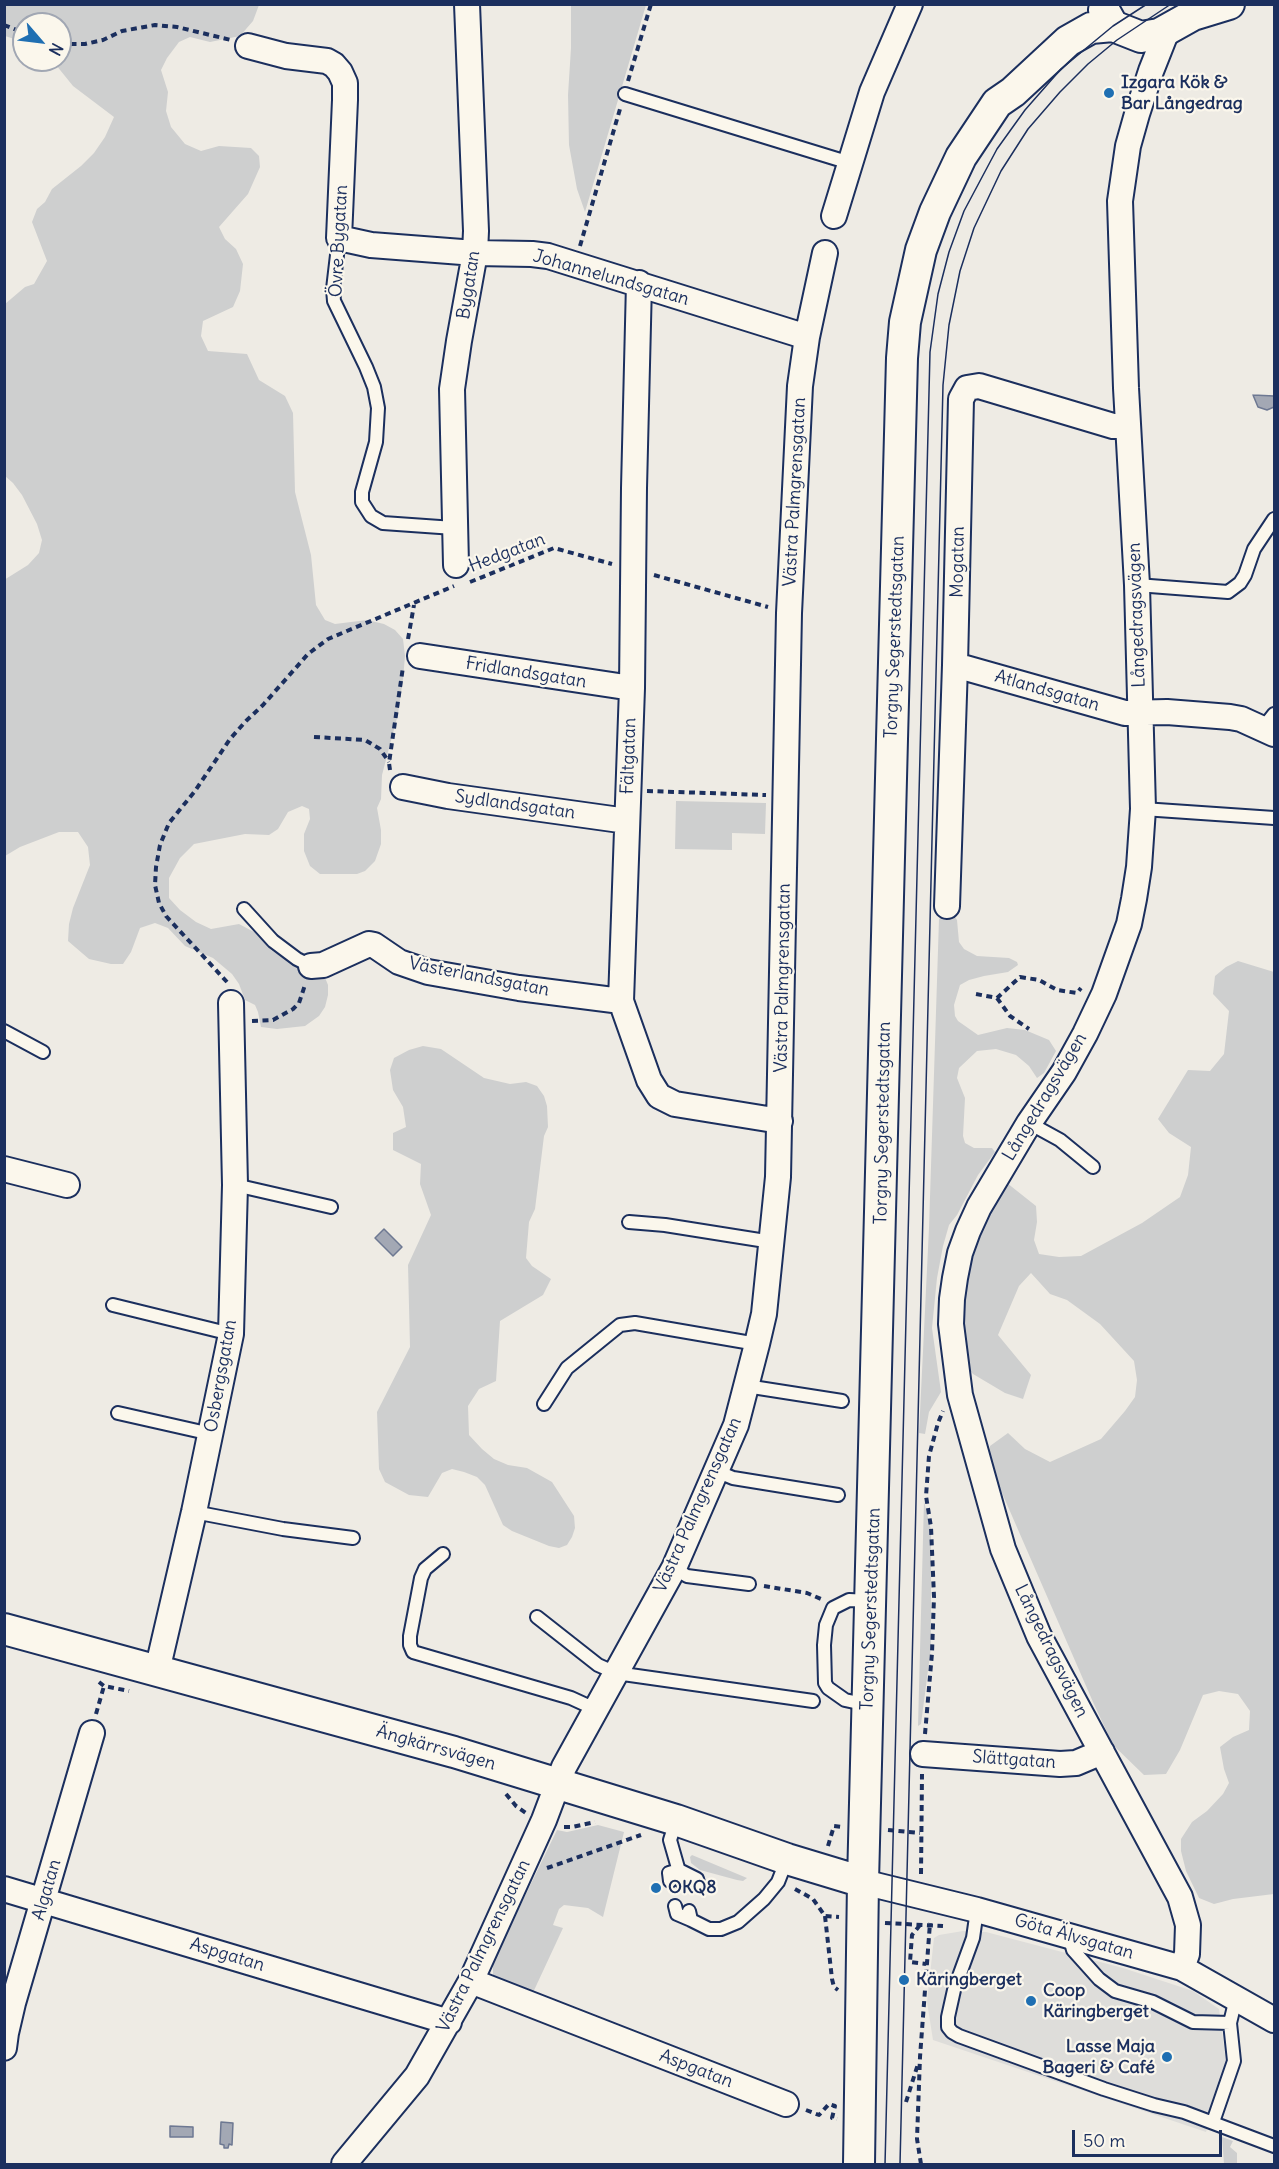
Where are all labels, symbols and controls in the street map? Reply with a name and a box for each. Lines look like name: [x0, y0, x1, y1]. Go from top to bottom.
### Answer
north arrow: [12, 12, 72, 72]
text: N: [45, 40, 68, 59]
place label: Izgara Kök & Bar Långedrag: [1121, 72, 1243, 115]
marker: Izgara Kök & Bar Långedrag: [1102, 86, 1116, 100]
street label: Övre Bygatan: [325, 184, 353, 298]
street label: Johannelundsgatan: [531, 245, 691, 311]
street label: Bygatan: [453, 249, 485, 321]
street label: Västra Palmgrensgatan: [779, 397, 811, 587]
street label: Mogatan: [947, 526, 969, 598]
street label: Hedgatan: [466, 529, 548, 577]
street label: Torgny Segerstedtsgatan: [881, 535, 909, 739]
street label: Långedragsvägen: [1124, 542, 1150, 688]
street label: Fridlandsgatan: [464, 653, 588, 693]
street label: Atlandsgatan: [992, 666, 1102, 716]
street label: Fältgatan: [617, 717, 641, 795]
street label: Sydlandsgatan: [453, 786, 577, 824]
street label: Västra Palmgrensgatan: [771, 883, 795, 1073]
street label: Västerlandsgatan: [407, 953, 551, 1001]
street label: Torgny Segerstedtsgatan: [870, 1021, 896, 1225]
street label: Långedragsvägen: [998, 1029, 1092, 1165]
street label: Osbergsgatan: [200, 1318, 242, 1434]
street label: Västra Palmgrensgatan: [650, 1414, 746, 1596]
street label: Torgny Segerstedtsgatan: [857, 1507, 885, 1711]
street label: Långedragsvägen: [1009, 1581, 1093, 1721]
street label: Ängkärrsvägen: [374, 1721, 498, 1775]
street label: Slättgatan: [972, 1746, 1056, 1774]
street label: Västra Palmgrensgatan: [433, 1856, 535, 2036]
street label: Algatan: [28, 1857, 66, 1923]
place label: OKQ8: [668, 1877, 717, 1899]
marker: OKQ8: [649, 1881, 663, 1895]
street label: Göta Älvsgatan: [1012, 1910, 1136, 1964]
street label: Aspgatan: [187, 1933, 267, 1977]
place label: Käringberget: [916, 1969, 1022, 1991]
marker: Käringberget: [897, 1973, 911, 1987]
place label: Coop Käringberget: [1043, 1980, 1149, 2022]
marker: Coop Käringberget: [1024, 1994, 1038, 2008]
place label: Lasse Maja Bageri & Café: [1042, 2036, 1155, 2078]
street label: Aspgatan: [656, 2045, 736, 2093]
marker: Lasse Maja Bageri & Café: [1160, 2050, 1174, 2064]
scale bar: [1075, 2118, 1225, 2156]
text: 50 m: [1083, 2129, 1125, 2152]

